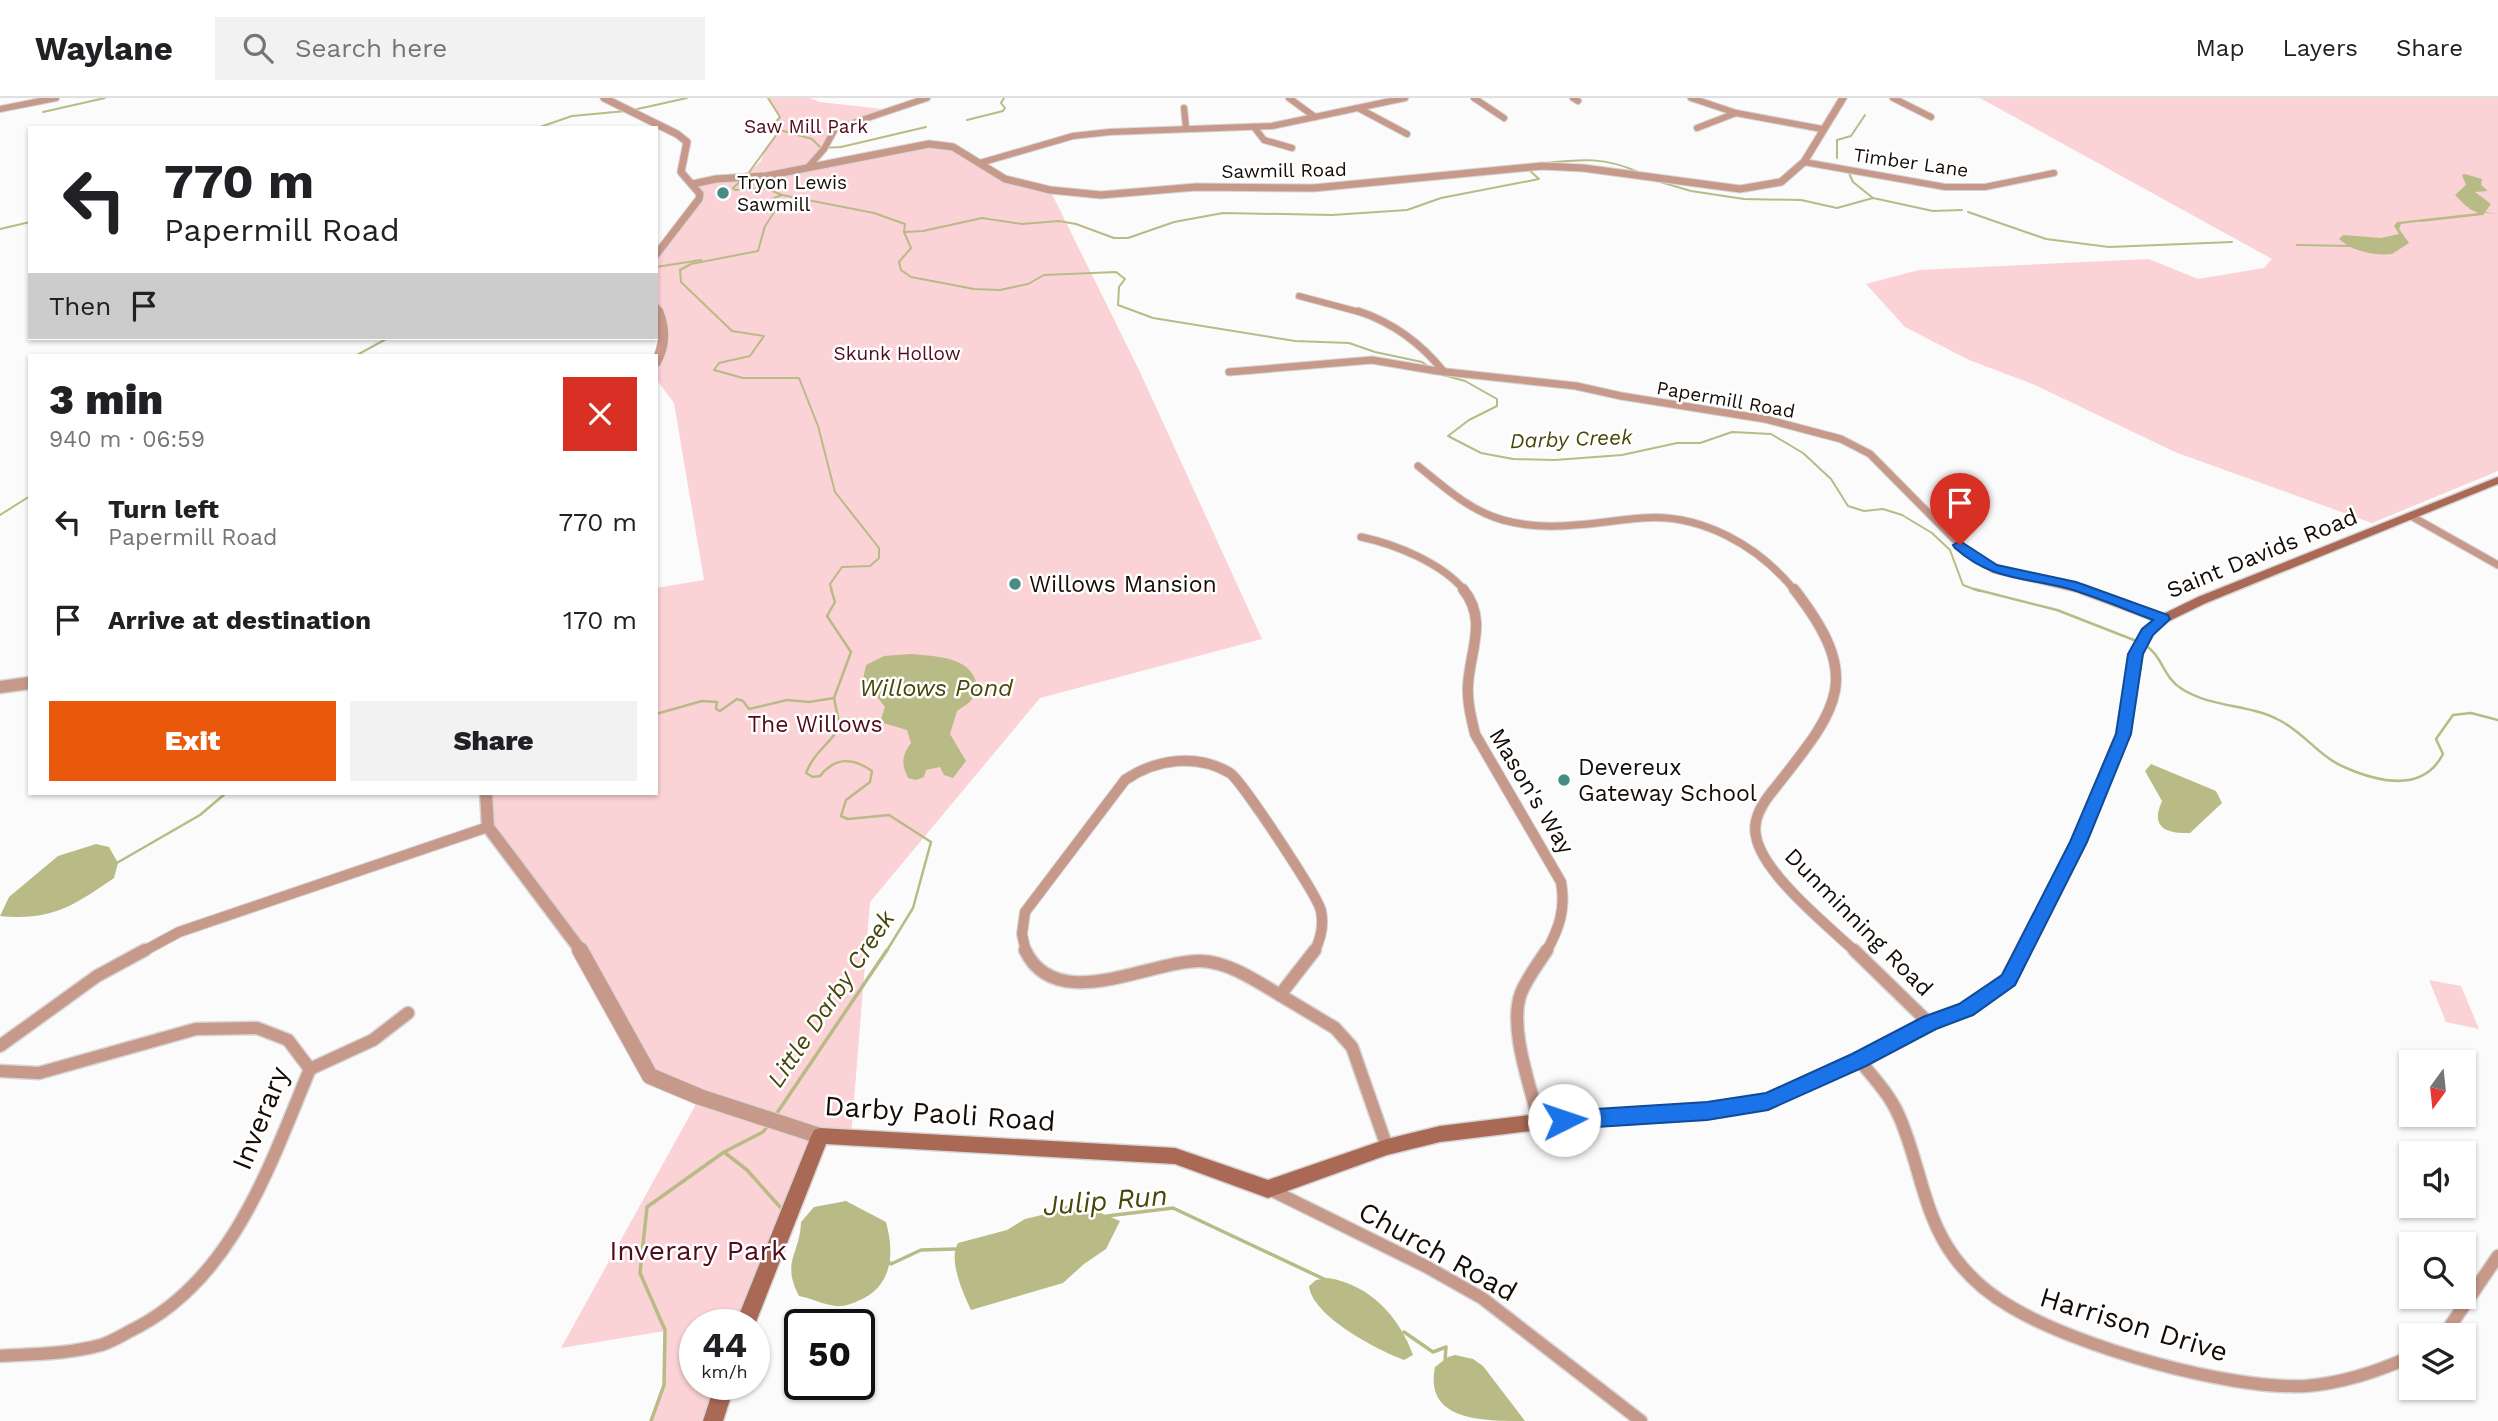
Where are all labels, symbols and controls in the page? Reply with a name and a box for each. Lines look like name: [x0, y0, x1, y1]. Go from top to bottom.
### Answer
search box: [215, 17, 705, 80]
text: Waylane: [35, 29, 173, 68]
icon: search: [239, 29, 277, 67]
text: Search here: [295, 33, 447, 63]
text: Map: [2196, 34, 2244, 62]
text: Layers: [2282, 34, 2358, 62]
text: Share: [2396, 34, 2463, 62]
park label: Saw Mill Park: [744, 115, 868, 138]
street label: Timber Lane: [1852, 143, 1970, 182]
text: 770 m: [164, 152, 314, 210]
icon: left: [49, 154, 140, 245]
street label: Sawmill Road: [1221, 158, 1347, 183]
place label: Tryon Lewis Sawmill: [737, 171, 847, 216]
marker: Tryon Lewis Sawmill: [715, 185, 731, 201]
text: Papermill Road: [164, 211, 400, 249]
icon: arrive: [125, 287, 163, 325]
text: Then: [49, 291, 111, 321]
park label: Skunk Hollow: [833, 342, 961, 365]
text: 3 min: [49, 375, 163, 424]
street label: Papermill Road: [1655, 376, 1797, 423]
button: close: [563, 377, 637, 451]
water label: Darby Creek: [1509, 424, 1633, 453]
text: 940 m · 06:59: [49, 426, 205, 453]
pin: [1930, 473, 1990, 545]
icon: arrive: [1941, 484, 1979, 522]
text: Turn left: [108, 494, 219, 524]
icon: left: [49, 503, 87, 541]
street label: Saint Davids Road: [2163, 503, 2361, 604]
text: 770 m: [559, 507, 637, 537]
text: Papermill Road: [108, 524, 277, 551]
place label: Willows Mansion: [1029, 571, 1217, 598]
marker: Willows Mansion: [1007, 576, 1023, 592]
icon: arrive: [49, 601, 87, 639]
text: Arrive at destination: [108, 605, 371, 635]
text: 170 m: [563, 605, 637, 635]
water label: Willows Pond: [859, 674, 1014, 702]
button: Exit: [49, 701, 336, 781]
button: Share: [350, 701, 637, 781]
park label: The Willows: [747, 711, 883, 738]
street label: Mason's Way: [1483, 723, 1580, 859]
place label: Devereux Gateway School: [1578, 754, 1757, 807]
marker: Devereux Gateway School: [1556, 772, 1572, 788]
street label: Dunminning Road: [1779, 843, 1938, 1002]
water label: Little Darby Creek: [762, 905, 901, 1093]
north arrow: [2399, 1050, 2476, 1127]
map controls: [2399, 1050, 2476, 1400]
street label: Inverary: [225, 1061, 296, 1175]
position arrow: [1527, 1083, 1601, 1157]
street label: Darby Paoli Road: [823, 1089, 1057, 1138]
button: sound: [2399, 1141, 2476, 1218]
water label: Julip Run: [1041, 1179, 1169, 1222]
street label: Church Road: [1353, 1194, 1523, 1308]
button: search: [2399, 1232, 2476, 1309]
park label: Inverary Park: [609, 1234, 787, 1267]
street label: Harrison Drive: [2036, 1280, 2232, 1369]
speed limit sign: 50: [784, 1309, 875, 1400]
button: layers: [2399, 1323, 2476, 1400]
text: 44: [702, 1324, 747, 1366]
text: km/h: [701, 1361, 748, 1382]

